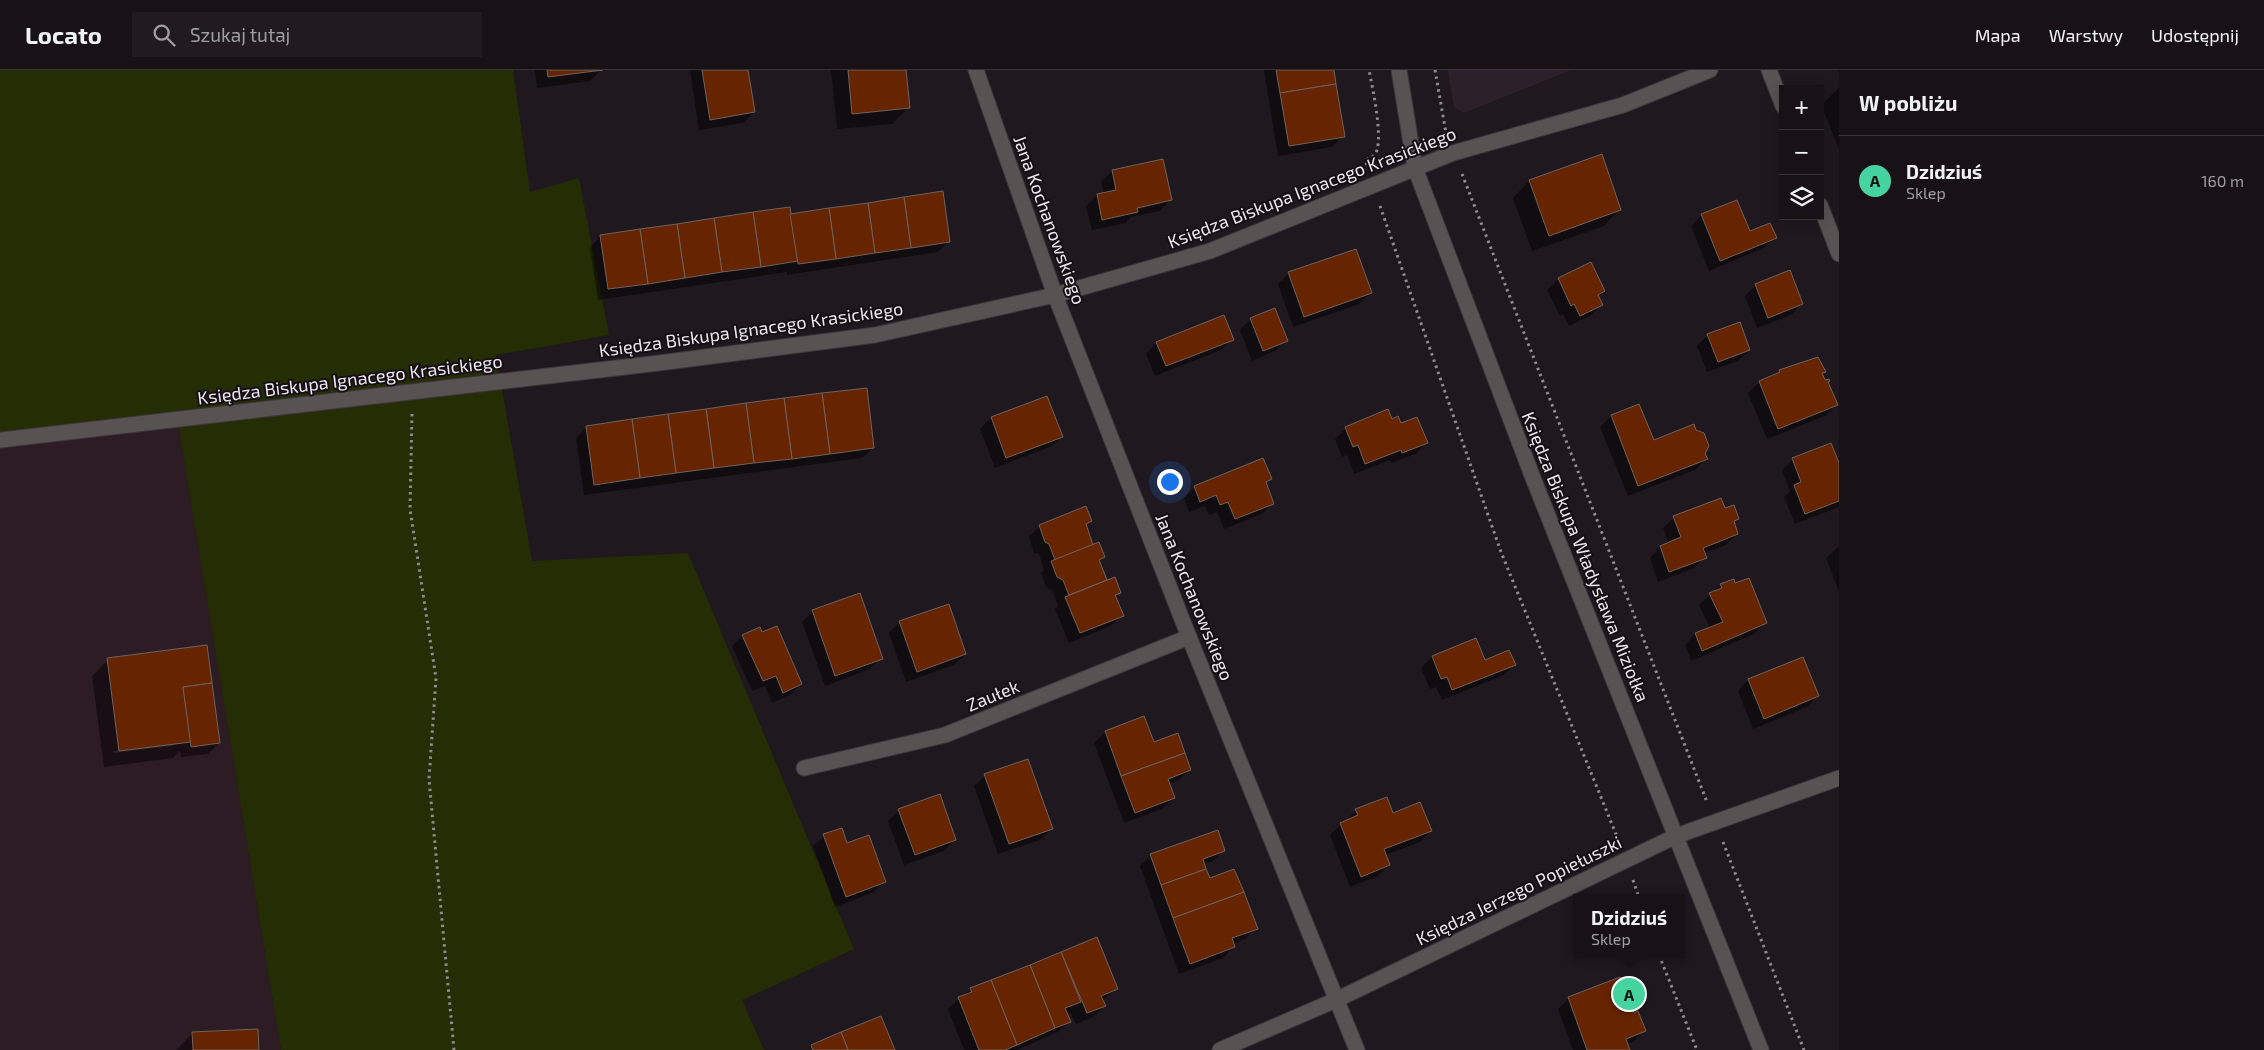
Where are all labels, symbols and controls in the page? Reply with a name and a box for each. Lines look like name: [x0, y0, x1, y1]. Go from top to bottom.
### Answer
search box: [132, 12, 482, 57]
text: Locato: [25, 20, 102, 49]
icon: search: [150, 21, 178, 49]
text: Szukaj tutaj: [190, 23, 290, 46]
text: Mapa: [1975, 24, 2021, 46]
text: Warstwy: [2049, 24, 2123, 46]
text: Udostępnij: [2151, 24, 2239, 46]
map controls: [1779, 85, 1824, 220]
button: +: [1779, 85, 1824, 130]
text: W pobliżu: [1859, 90, 1958, 115]
street label: Księdza Biskupa Ignacego Krasickiego: [1164, 122, 1459, 252]
button: −: [1779, 130, 1824, 175]
street label: Jana Kochanowskiego: [1009, 132, 1091, 307]
text: Dzidziuś: [1906, 160, 1982, 183]
text: A: [1870, 171, 1880, 190]
text: 160 m: [2201, 171, 2244, 190]
button: layers: [1779, 175, 1824, 220]
text: Sklep: [1906, 183, 1946, 202]
street label: Księdza Biskupa Ignacego Krasickiego: [597, 297, 904, 361]
street label: Księdza Biskupa Ignacego Krasickiego: [196, 349, 504, 409]
street label: Księdza Biskupa Władysława Miziołka: [1517, 408, 1654, 705]
your location: [1157, 469, 1183, 495]
street label: Jana Kochanowskiego: [1151, 510, 1239, 683]
street label: Zaułek: [963, 675, 1022, 716]
street label: Księdza Jerzego Popiełuszki: [1412, 831, 1625, 950]
popup: [1573, 894, 1685, 959]
text: Dzidziuś: [1591, 906, 1667, 929]
text: Sklep: [1591, 929, 1631, 948]
pin: A: [1613, 975, 1645, 1013]

